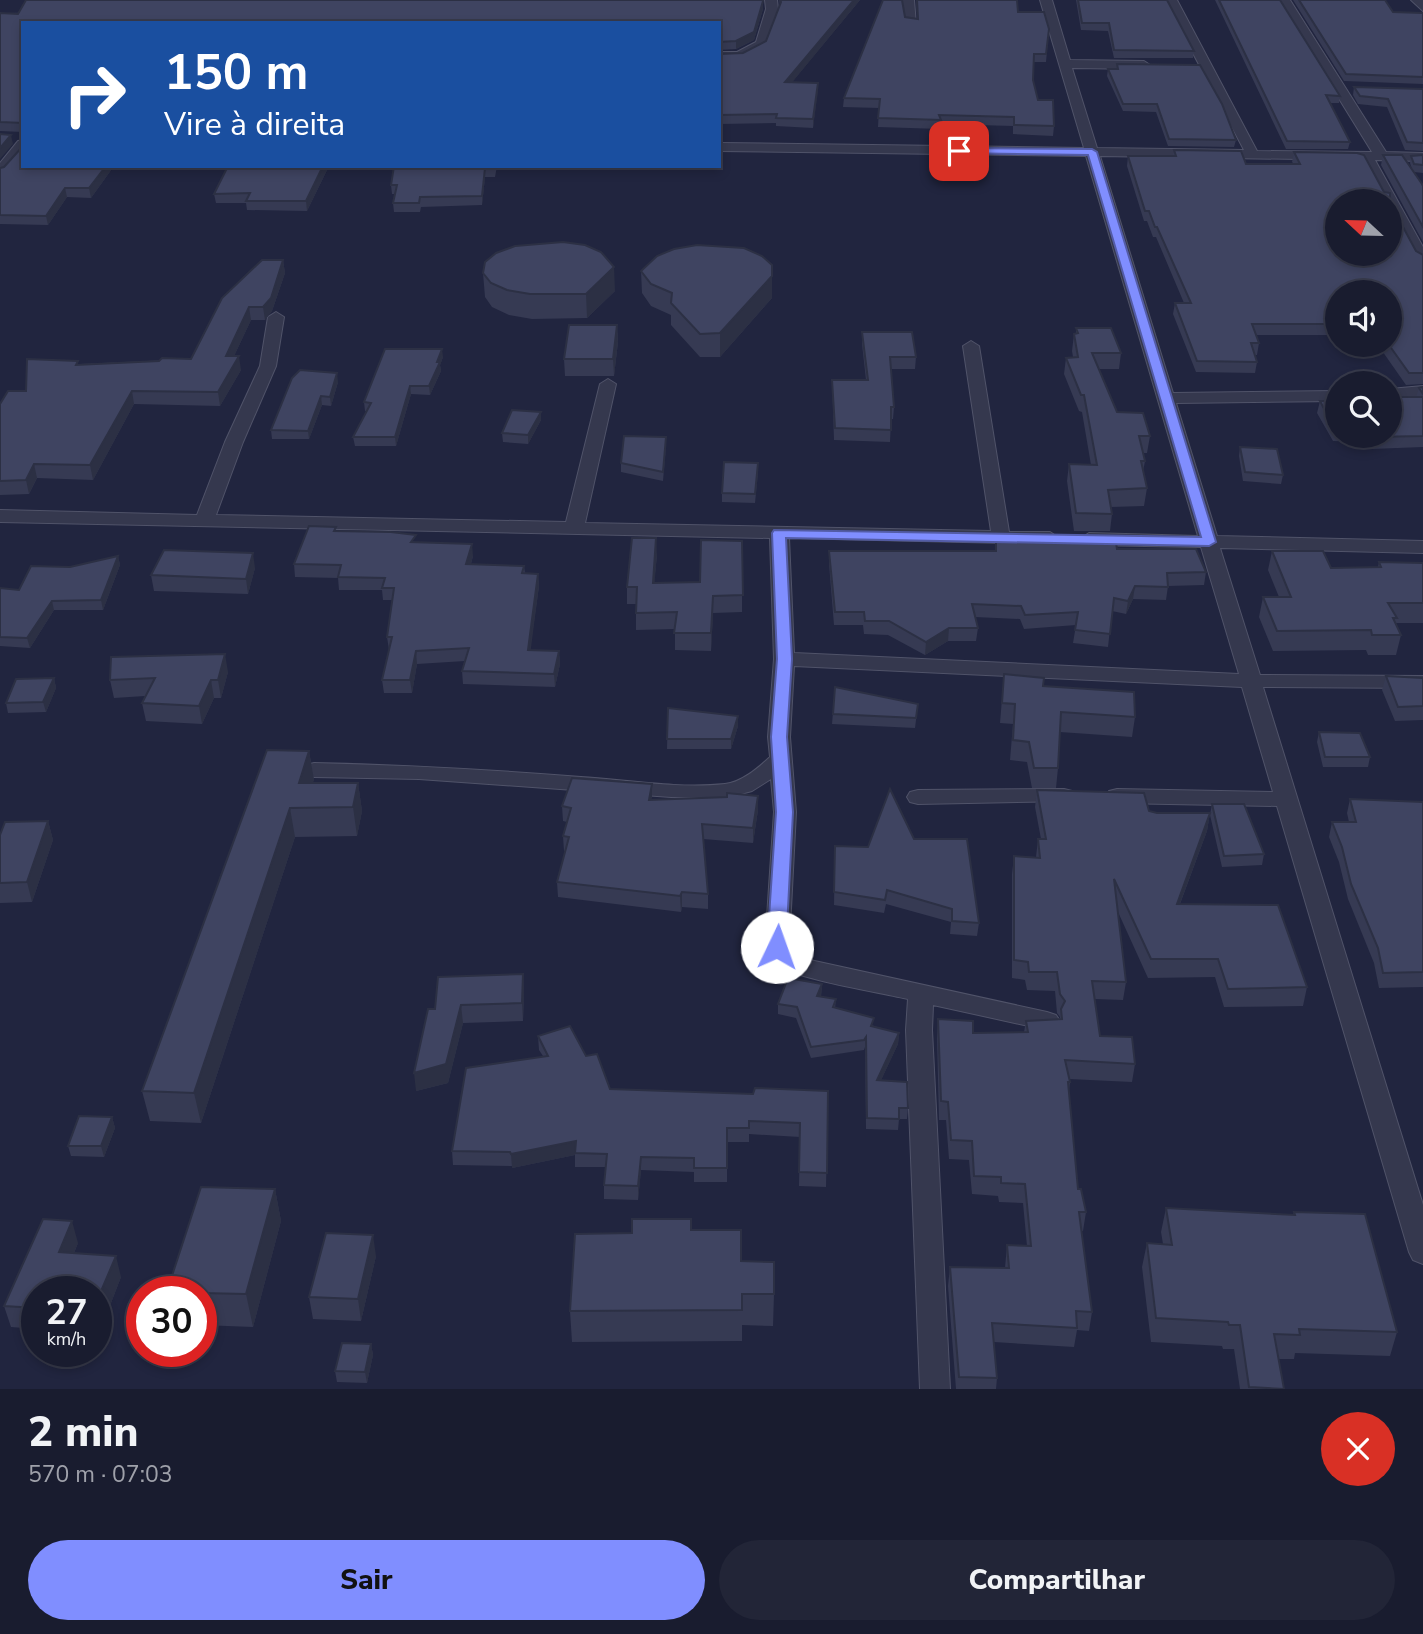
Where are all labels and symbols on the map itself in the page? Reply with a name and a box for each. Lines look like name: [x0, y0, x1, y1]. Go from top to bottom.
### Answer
pin: [929, 121, 989, 181]
north arrow: [1325, 189, 1402, 266]
position arrow: [740, 910, 814, 984]
speed limit sign: 30: [126, 1276, 217, 1367]

